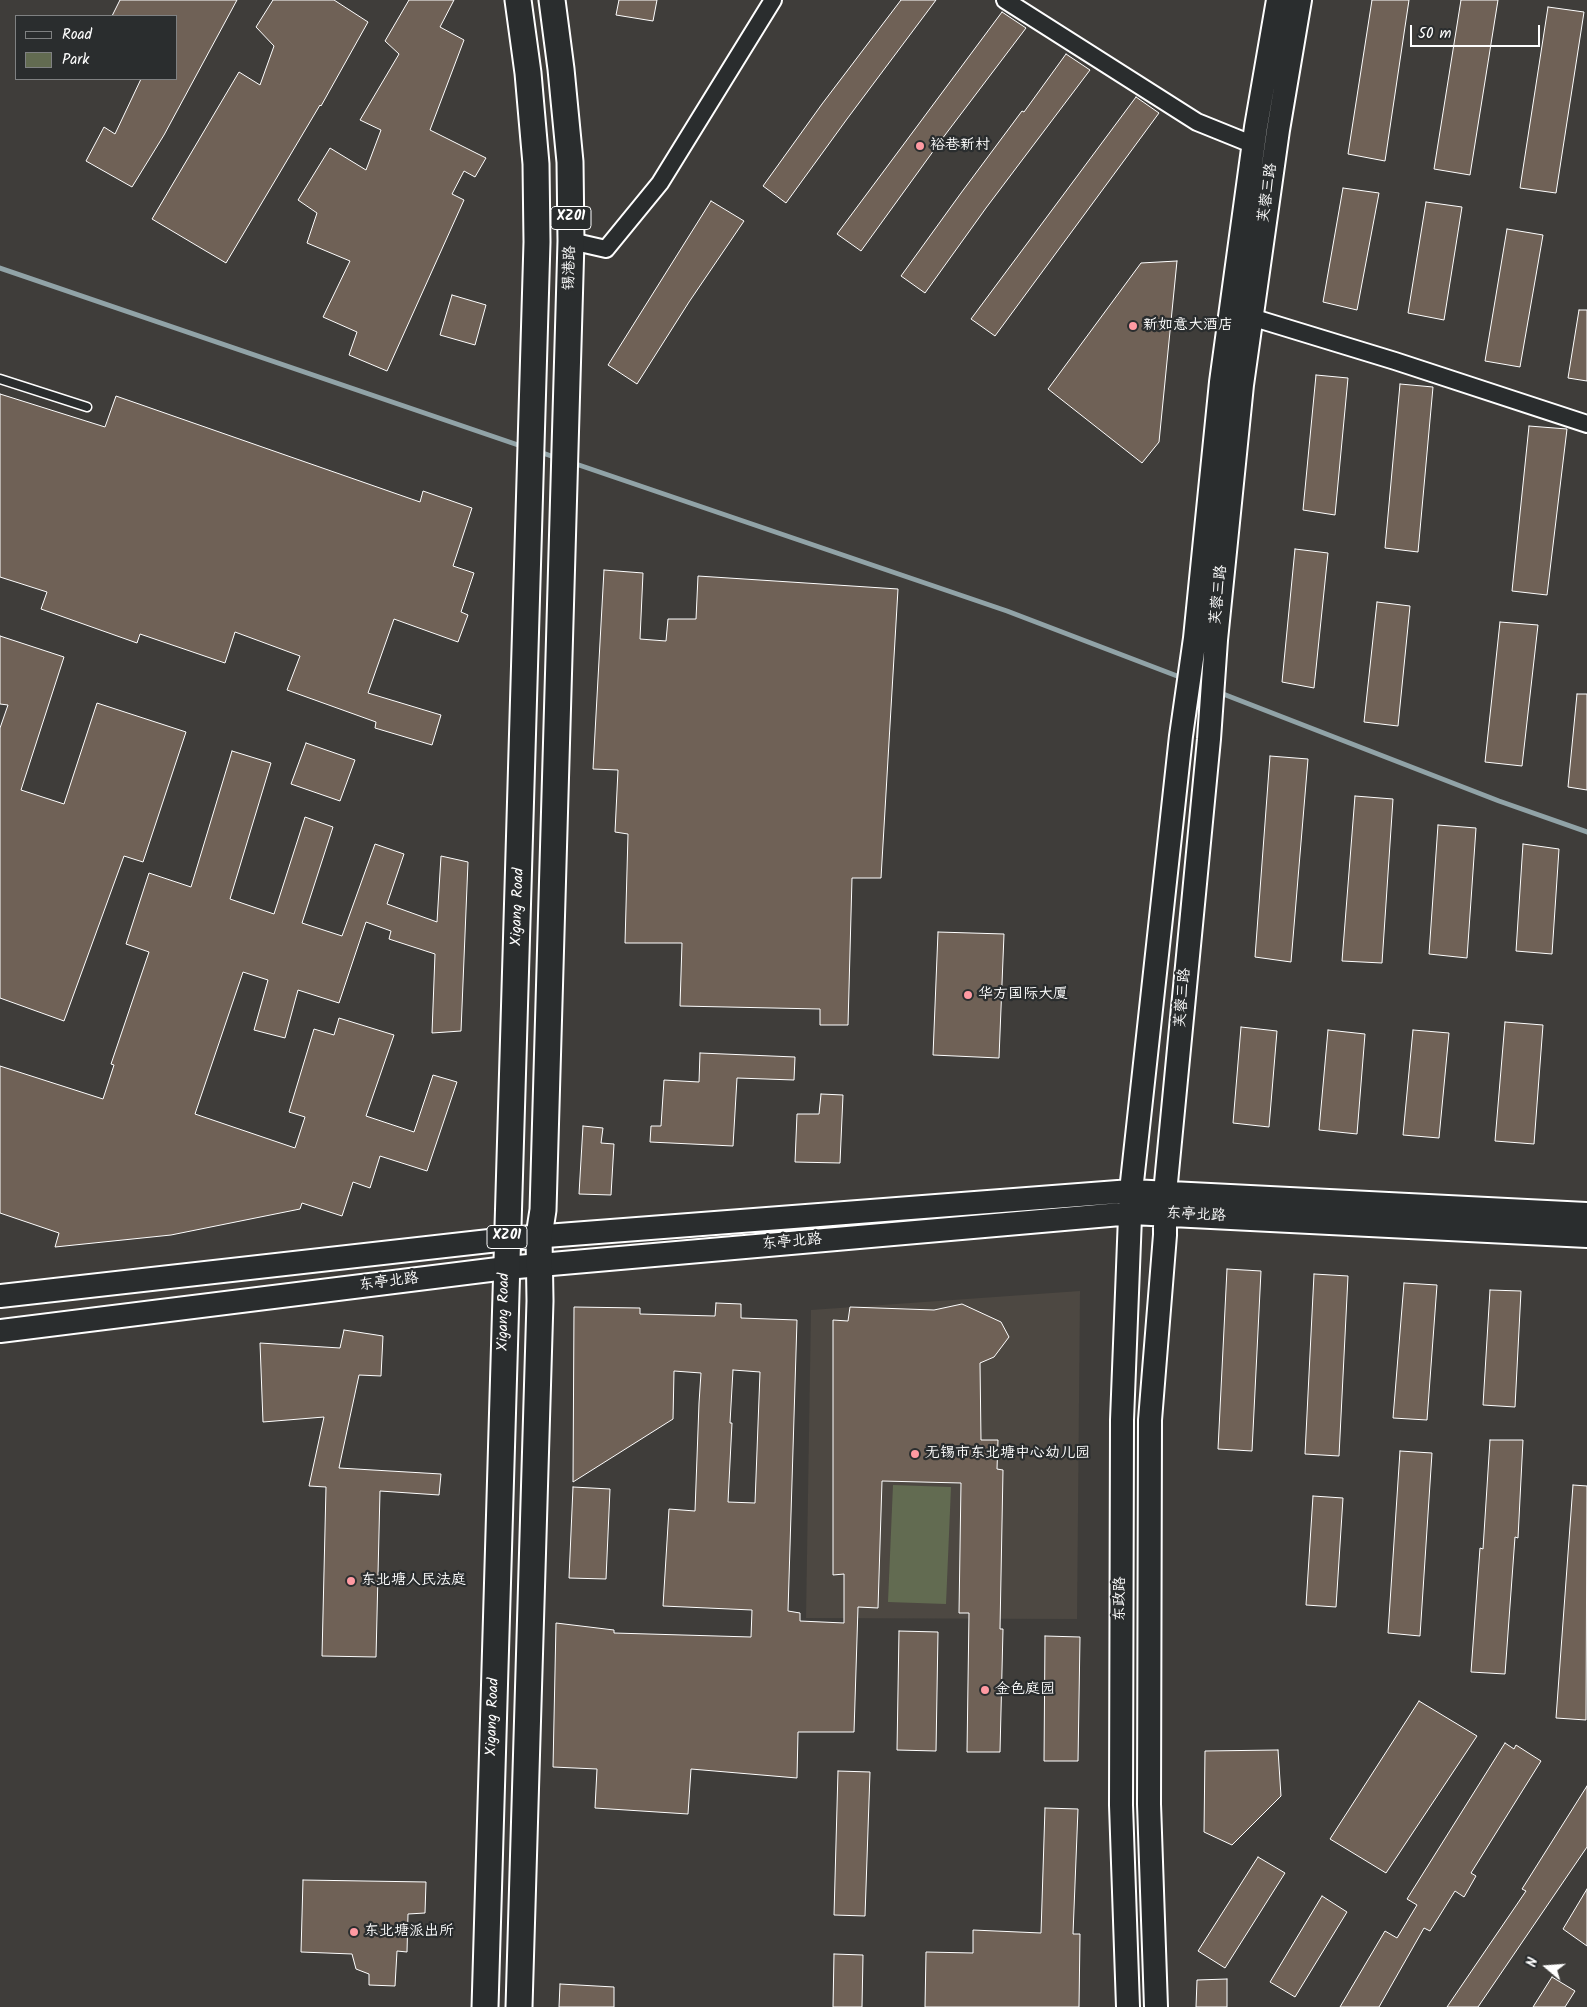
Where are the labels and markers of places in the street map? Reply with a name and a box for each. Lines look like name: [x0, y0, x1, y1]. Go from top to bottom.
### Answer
place label: 裕巷新村: [930, 137, 990, 155]
marker: 裕巷新村: [914, 140, 926, 152]
place label: 新如意大酒店: [1143, 317, 1233, 335]
marker: 新如意大酒店: [1127, 320, 1139, 332]
place label: 华方国际大厦: [978, 986, 1068, 1004]
marker: 华方国际大厦: [962, 989, 974, 1001]
place label: 无锡市东北塘中心幼儿园: [925, 1445, 1090, 1463]
marker: 无锡市东北塘中心幼儿园: [909, 1448, 921, 1460]
place label: 东北塘人民法庭: [361, 1572, 466, 1590]
marker: 东北塘人民法庭: [345, 1575, 357, 1587]
place label: 金色庭园: [995, 1681, 1055, 1699]
marker: 金色庭园: [979, 1684, 991, 1696]
place label: 东北塘派出所: [364, 1923, 454, 1941]
marker: 东北塘派出所: [348, 1926, 360, 1938]

